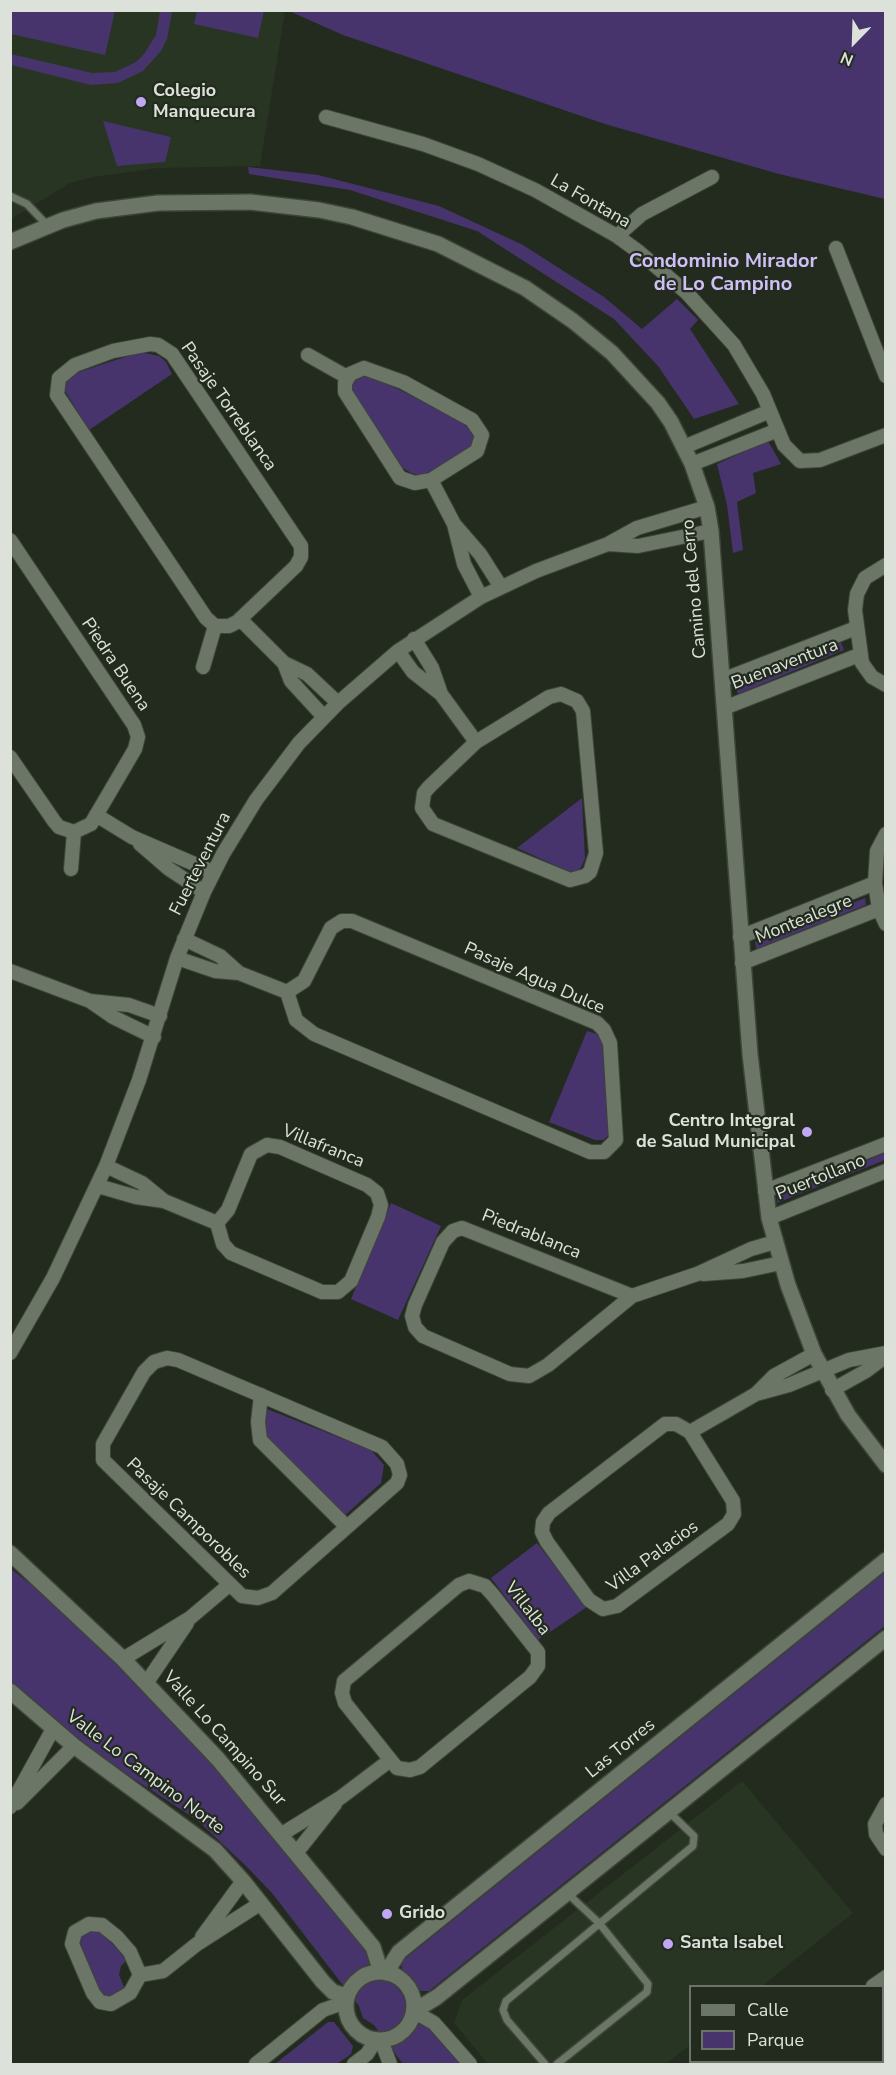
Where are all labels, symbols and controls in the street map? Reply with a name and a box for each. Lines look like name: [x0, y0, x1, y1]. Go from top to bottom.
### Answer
north arrow: [824, 12, 884, 72]
text: N: [837, 46, 857, 71]
place label: Colegio Manquecura: [153, 81, 256, 124]
marker: Colegio Manquecura: [134, 95, 148, 109]
street label: La Fontana: [546, 170, 634, 234]
district label: Condominio Mirador de Lo Campino: [629, 250, 817, 297]
street label: Pasaje Torreblanca: [175, 338, 281, 476]
street label: Camino del Cerro: [678, 518, 712, 660]
street label: Piedra Buena: [76, 614, 154, 716]
street label: Buenaventura: [729, 635, 841, 695]
street label: Fuerteventura: [166, 809, 236, 919]
street label: Montealegre: [753, 891, 855, 949]
street label: Pasaje Agua Dulce: [460, 938, 608, 1020]
place label: Centro Integral de Salud Municipal: [636, 1111, 795, 1154]
street label: Villafranca: [279, 1121, 367, 1173]
marker: Centro Integral de Salud Municipal: [800, 1125, 814, 1139]
street label: Puertollano: [773, 1150, 869, 1206]
street label: Piedrablanca: [478, 1205, 584, 1265]
street label: Pasaje Camporobles: [121, 1454, 255, 1584]
street label: Villa Palacios: [603, 1517, 703, 1597]
street label: Villalba: [499, 1578, 555, 1640]
street label: Valle Lo Campino Sur: [158, 1667, 290, 1811]
street label: Valle Lo Campino Norte: [62, 1707, 228, 1839]
street label: Las Torres: [582, 1714, 660, 1784]
place label: Grido: [399, 1903, 445, 1925]
marker: Grido: [380, 1907, 394, 1921]
place label: Santa Isabel: [680, 1933, 783, 1955]
marker: Santa Isabel: [661, 1937, 675, 1951]
legend: [689, 1985, 884, 2063]
text: Calle: [747, 1998, 789, 2022]
text: Parque: [747, 2028, 804, 2052]

